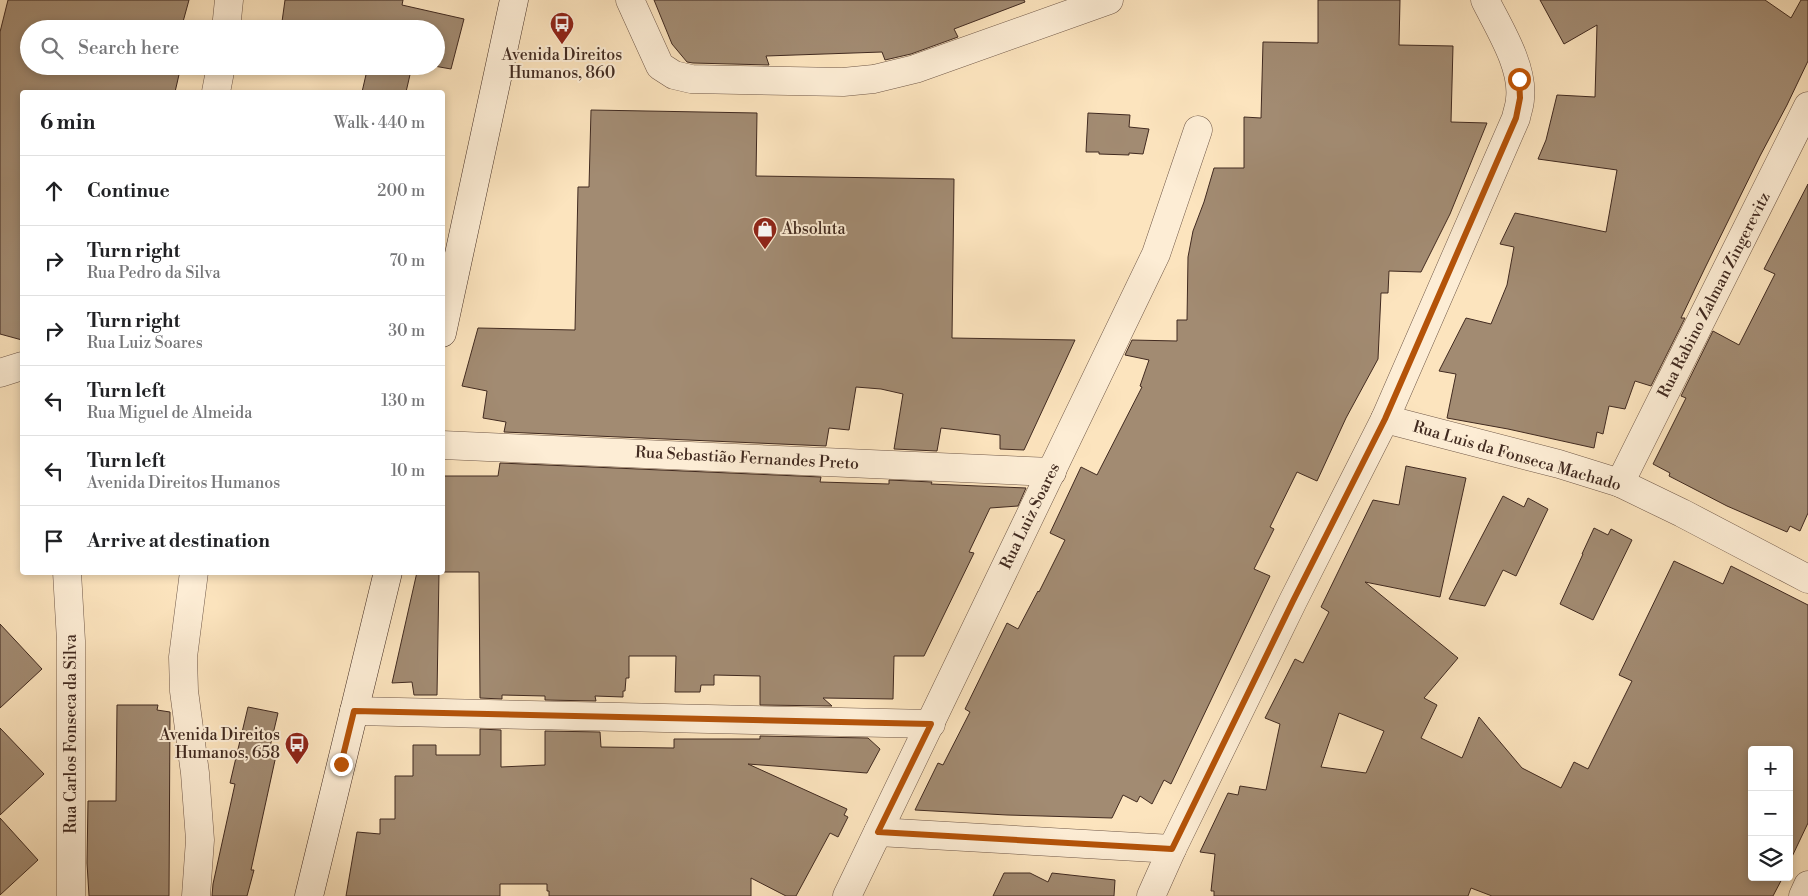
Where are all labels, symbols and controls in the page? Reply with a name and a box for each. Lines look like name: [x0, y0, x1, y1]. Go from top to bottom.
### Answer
bus stop icon: Avenida Direitos Humanos, 860: [549, 11, 575, 45]
search box: [20, 20, 445, 75]
icon: search: [38, 34, 66, 62]
text: Search here: [78, 36, 179, 60]
place label: Avenida Direitos Humanos, 860: [501, 45, 622, 83]
route start: [1508, 68, 1531, 91]
text: 6 min: [40, 110, 95, 136]
text: Walk · 440 m: [334, 113, 425, 133]
icon: ahead: [40, 177, 68, 205]
text: Continue: [87, 179, 170, 203]
text: 200 m: [377, 181, 425, 201]
street label: Rua Rabino Zalman Zingerevitz: [1653, 189, 1775, 401]
shop icon: Absoluta: [752, 216, 778, 250]
place label: Absoluta: [781, 219, 847, 239]
text: Turn right: [87, 239, 180, 263]
icon: right: [40, 247, 68, 275]
text: 70 m: [389, 251, 425, 271]
text: Rua Pedro da Silva: [87, 263, 220, 283]
text: Turn right: [87, 309, 180, 333]
icon: right: [40, 317, 68, 345]
text: 30 m: [388, 321, 425, 341]
text: Rua Luiz Soares: [87, 333, 203, 353]
text: Turn left: [87, 379, 166, 403]
icon: left: [40, 387, 68, 415]
text: 130 m: [381, 391, 425, 411]
text: Rua Miguel de Almeida: [87, 403, 252, 423]
street label: Rua Luis da Fonseca Machado: [1411, 417, 1623, 495]
street label: Rua Sebastião Fernandes Preto: [635, 442, 859, 474]
text: Turn left: [87, 449, 166, 473]
icon: left: [40, 457, 68, 485]
street label: Rua Luiz Soares: [996, 460, 1064, 572]
text: 10 m: [391, 461, 425, 481]
text: Avenida Direitos Humanos: [87, 473, 280, 493]
icon: arrive: [40, 527, 68, 555]
text: Arrive at destination: [87, 529, 270, 553]
street label: Rua Carlos Fonseca da Silva: [61, 633, 81, 834]
place label: Avenida Direitos Humanos, 658: [159, 725, 280, 763]
bus stop icon: Avenida Direitos Humanos, 658: [284, 731, 310, 765]
map controls: [1748, 746, 1793, 881]
button: +: [1748, 746, 1793, 791]
route end: [330, 753, 353, 776]
button: −: [1748, 791, 1793, 836]
button: layers: [1748, 836, 1793, 881]

